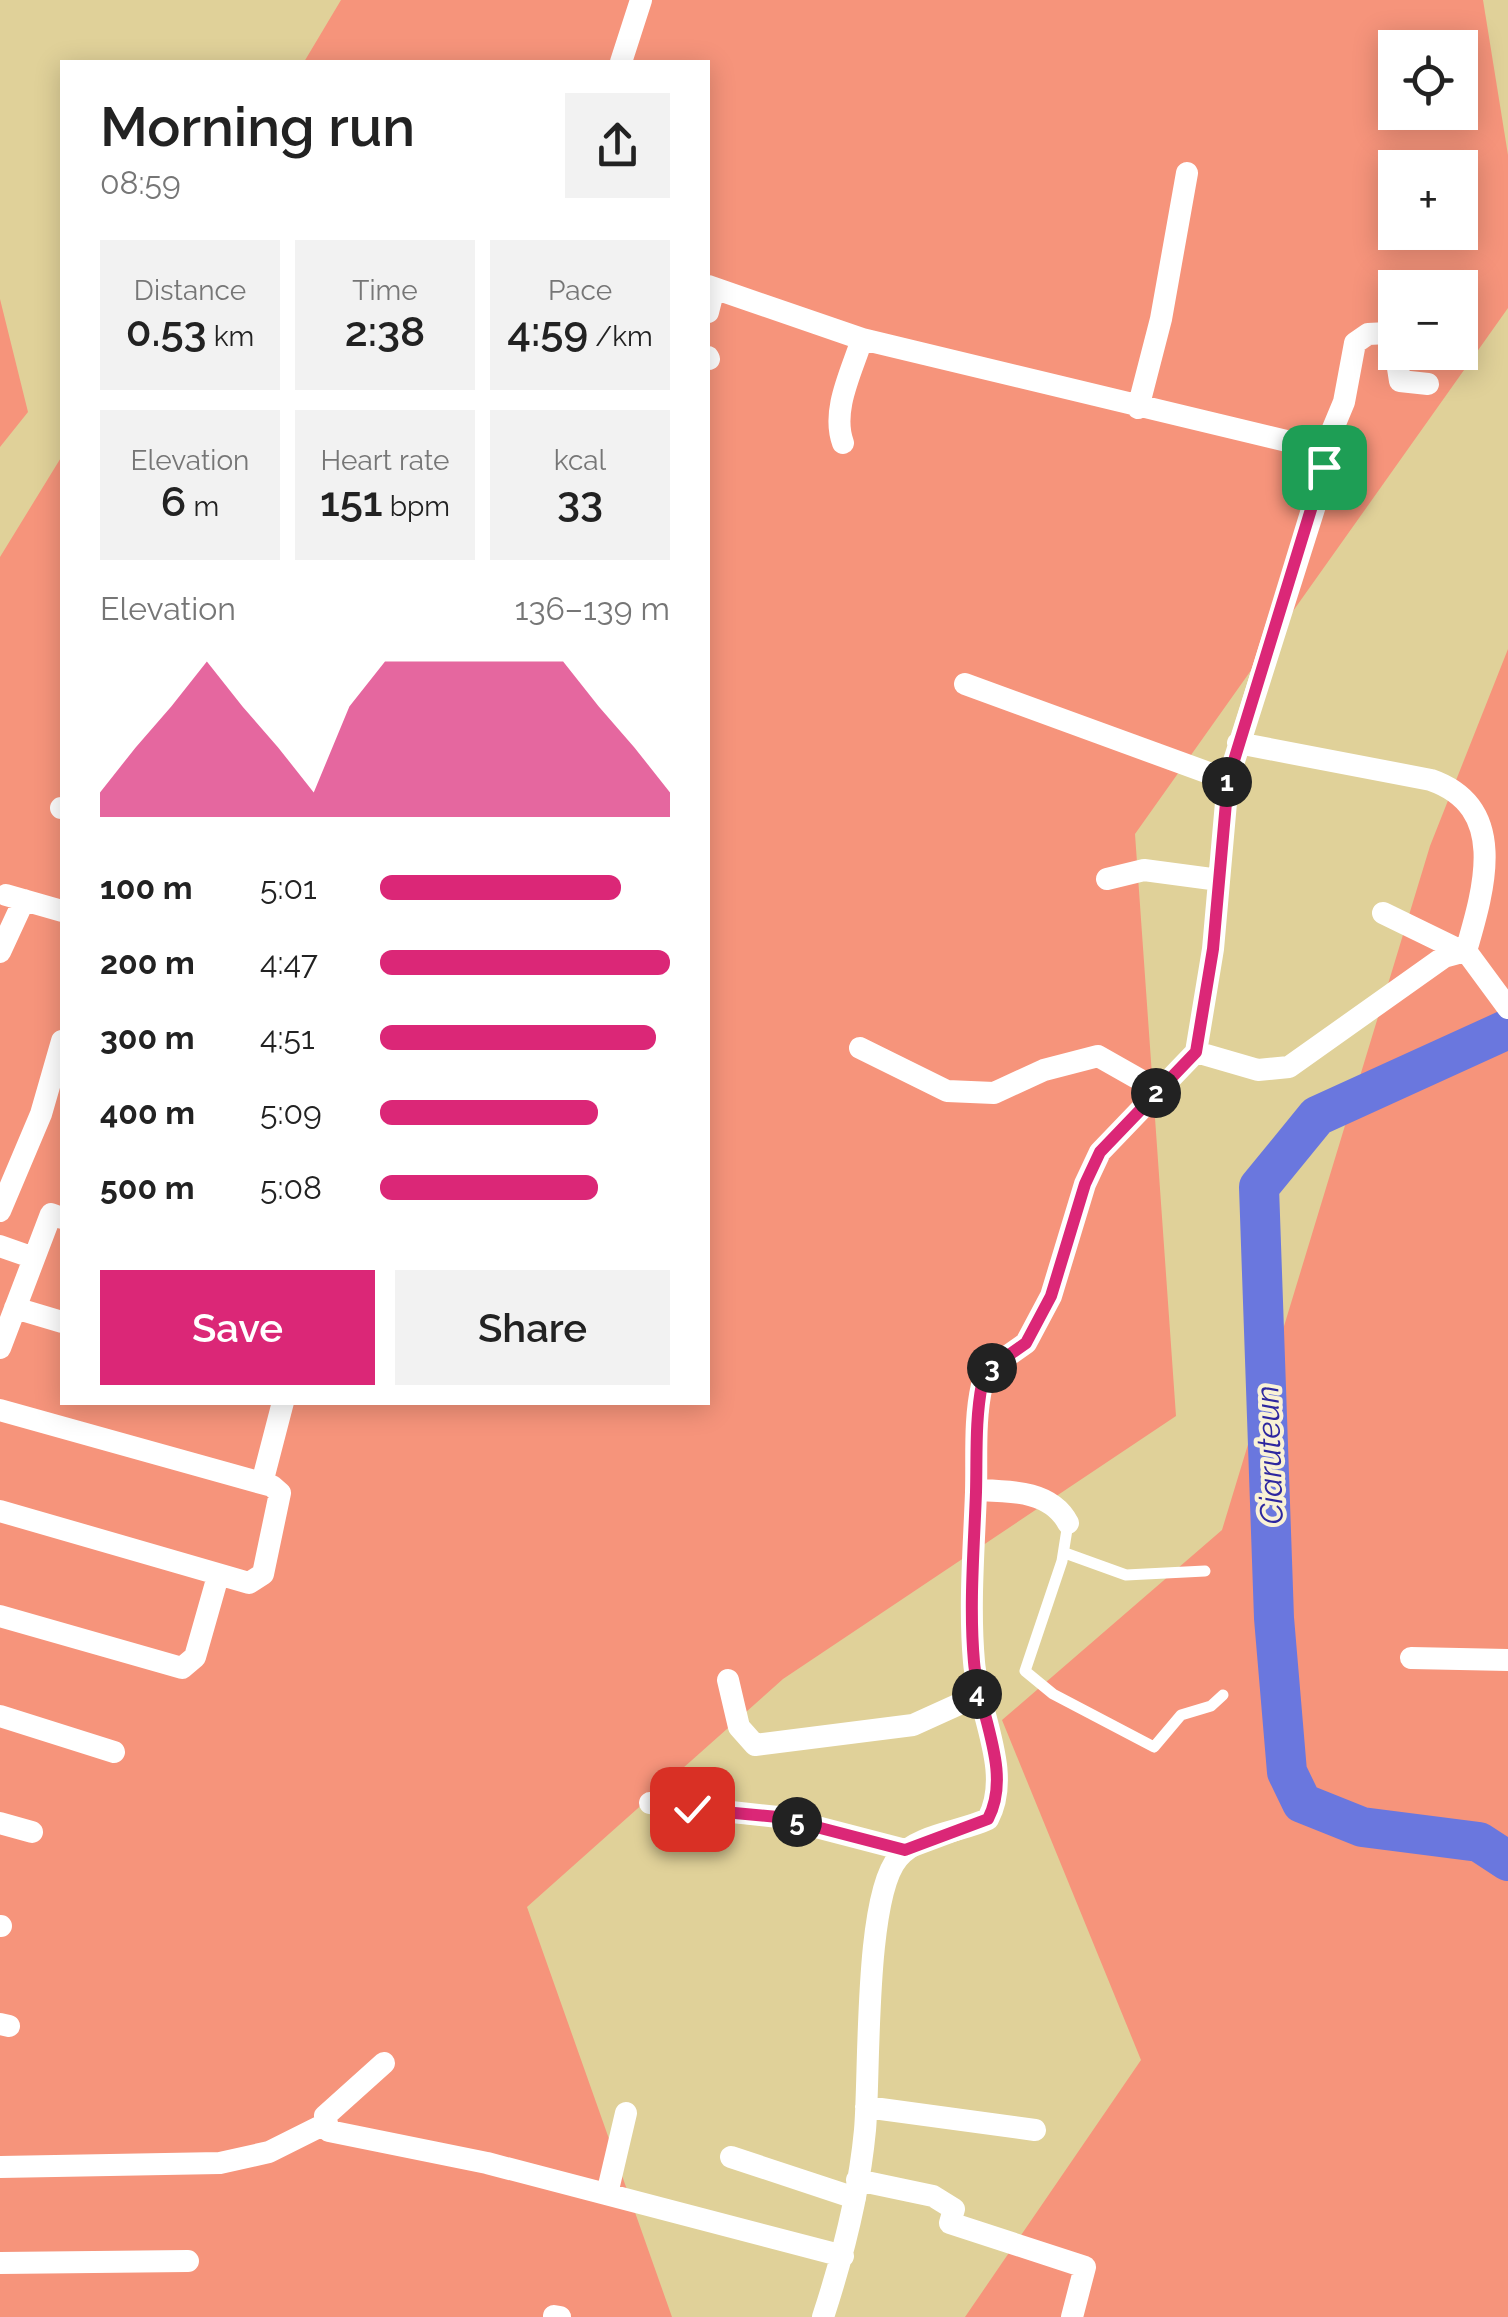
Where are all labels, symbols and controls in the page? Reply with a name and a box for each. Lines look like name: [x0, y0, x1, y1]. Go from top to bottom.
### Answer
map controls: [1378, 30, 1478, 370]
button: locate: [1378, 30, 1478, 130]
button: share: [565, 93, 670, 198]
text: Morning run: [100, 94, 415, 159]
button: +: [1378, 150, 1478, 250]
text: 08:59: [100, 164, 181, 201]
button: −: [1378, 270, 1478, 370]
text: Distance: [134, 274, 246, 307]
text: Time: [352, 274, 418, 307]
text: Pace: [548, 274, 612, 307]
text: 0.53: [126, 307, 207, 356]
text: 2:38: [345, 307, 425, 356]
text: 4:59: [507, 307, 588, 356]
text: km: [207, 320, 254, 353]
text: /km: [588, 320, 653, 353]
pin: [1282, 425, 1367, 510]
icon: arrive: [1297, 440, 1352, 495]
text: Elevation: [131, 444, 249, 477]
text: Heart rate: [321, 444, 449, 477]
text: kcal: [554, 444, 606, 477]
text: 6: [161, 477, 186, 526]
text: 151: [320, 477, 383, 526]
text: 33: [557, 477, 603, 526]
text: m: [186, 490, 219, 523]
text: bpm: [383, 490, 450, 523]
text: Elevation: [100, 590, 236, 627]
text: 136–139 m: [515, 590, 670, 627]
pin: 1: [1202, 757, 1252, 807]
text: 1: [1220, 765, 1234, 798]
text: 100 m: [100, 869, 193, 906]
text: 5:01: [260, 869, 317, 906]
text: 200 m: [100, 944, 195, 981]
text: 4:47: [260, 944, 318, 981]
text: 300 m: [100, 1019, 195, 1056]
text: 4:51: [260, 1019, 315, 1056]
pin: 2: [1131, 1068, 1181, 1118]
text: 2: [1148, 1076, 1164, 1109]
text: 400 m: [100, 1094, 195, 1131]
text: 5:09: [260, 1094, 322, 1131]
text: 500 m: [100, 1169, 195, 1206]
text: 5:08: [260, 1169, 322, 1206]
button: Save: [100, 1270, 375, 1385]
button: Share: [395, 1270, 670, 1385]
pin: 3: [967, 1343, 1017, 1393]
text: 3: [984, 1351, 1000, 1384]
water label: Ciaruteun: [1248, 1385, 1290, 1525]
pin: 4: [952, 1669, 1002, 1719]
text: 4: [969, 1677, 985, 1710]
pin: [650, 1767, 735, 1852]
icon: check: [665, 1782, 720, 1837]
pin: 5: [772, 1797, 822, 1847]
text: 5: [789, 1805, 805, 1838]

